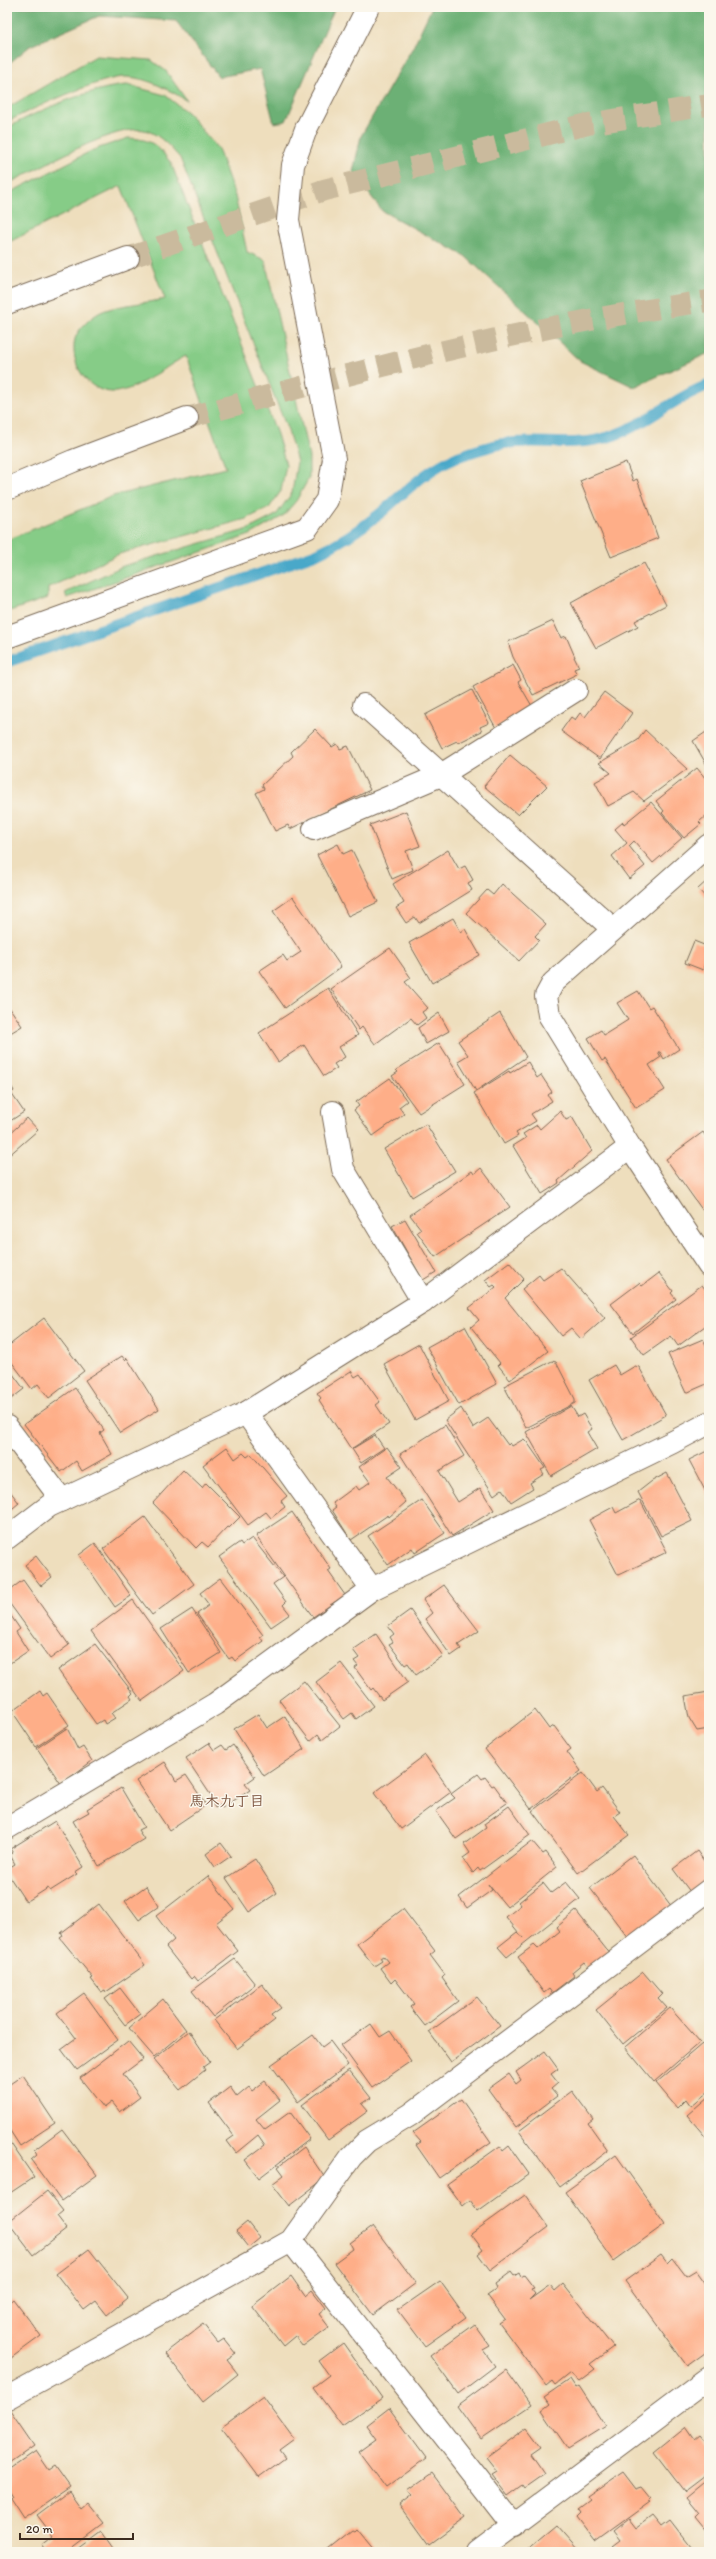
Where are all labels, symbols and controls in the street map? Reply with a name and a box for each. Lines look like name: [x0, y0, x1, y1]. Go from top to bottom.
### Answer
district label: 馬木九丁目: [189, 1792, 265, 1810]
scale bar: [20, 2515, 133, 2541]
text: 20 m: [26, 2522, 53, 2536]

